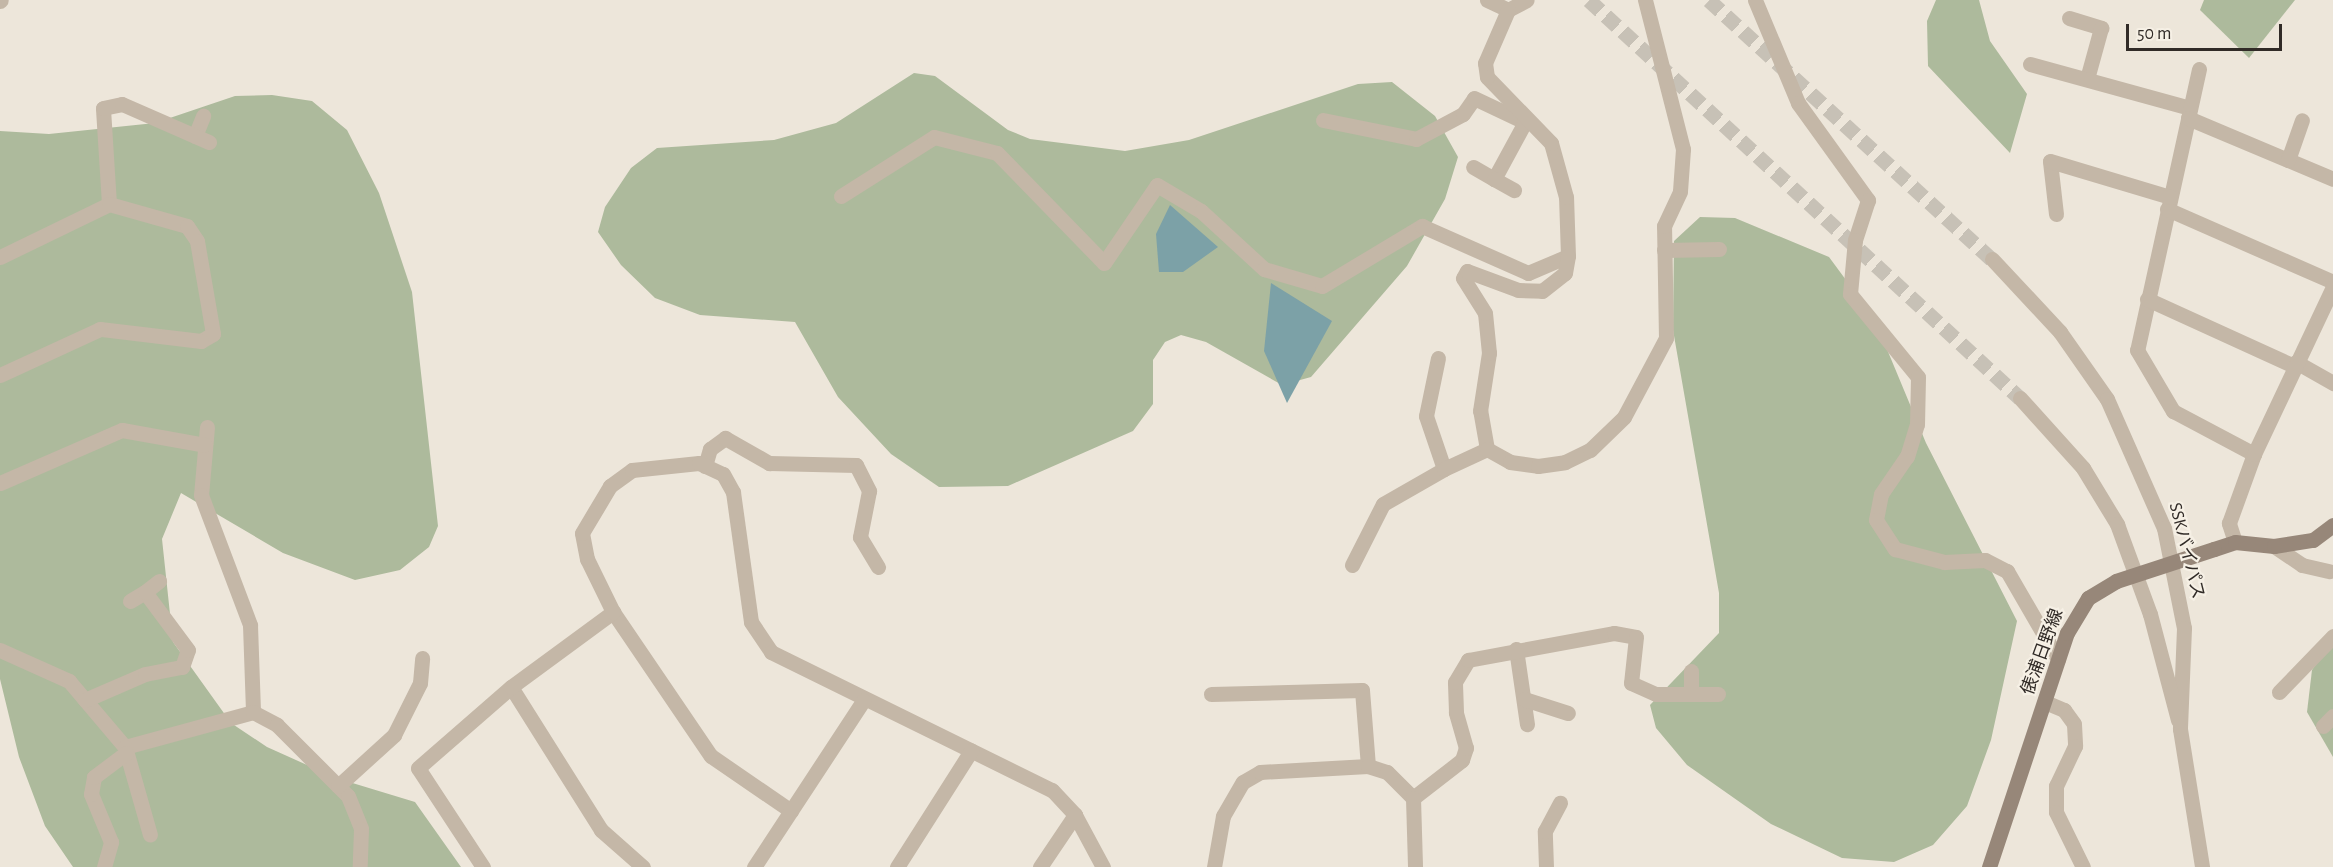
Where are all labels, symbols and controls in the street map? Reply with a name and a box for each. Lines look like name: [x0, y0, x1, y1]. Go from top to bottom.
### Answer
scale bar: [2129, 12, 2285, 50]
text: 50 m: [2137, 25, 2171, 43]
street label: SSKバイパス: [2164, 500, 2208, 602]
street label: 俵浦日野線: [2017, 606, 2069, 698]

